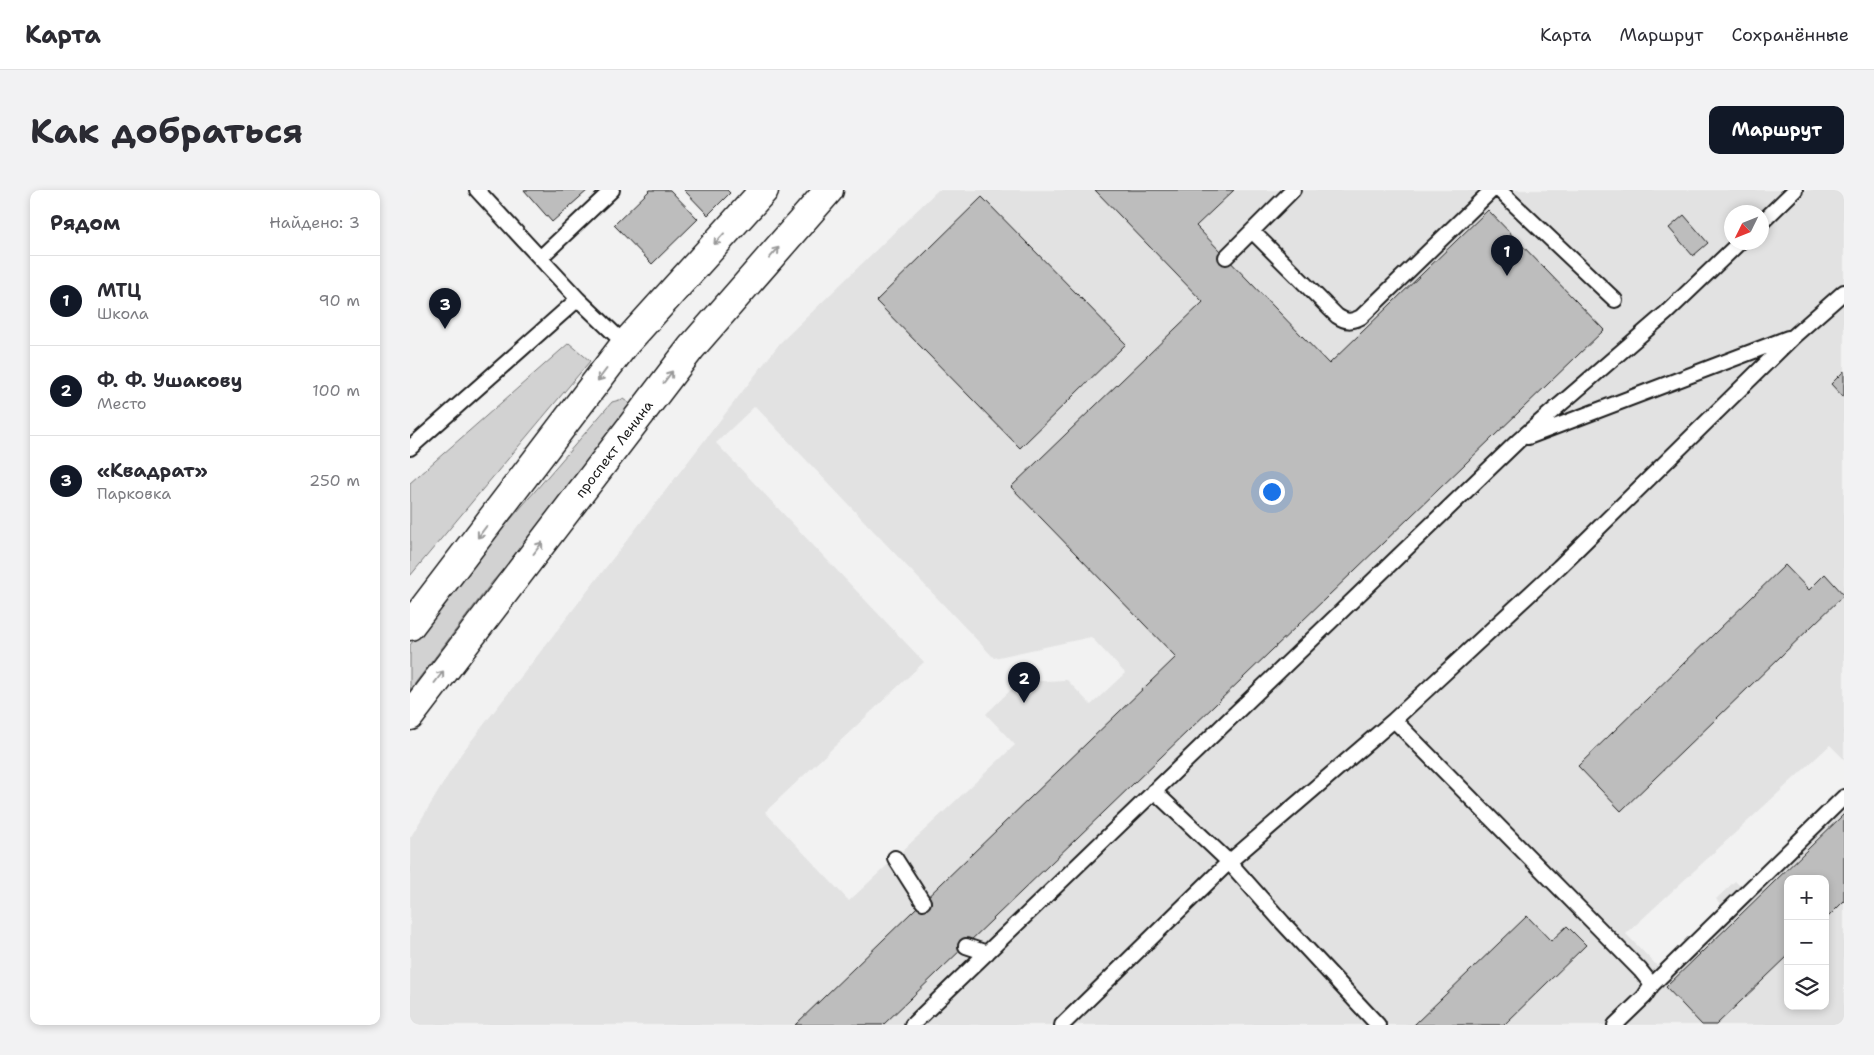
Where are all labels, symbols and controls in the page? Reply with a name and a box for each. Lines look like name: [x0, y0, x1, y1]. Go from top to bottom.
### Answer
text: Карта: [25, 19, 101, 51]
text: Карта: [1540, 23, 1591, 47]
text: Маршрут: [1619, 23, 1703, 47]
text: Сохранённые: [1731, 23, 1849, 47]
button: Маршрут: [1709, 106, 1844, 154]
text: Как добраться: [30, 107, 303, 154]
north arrow: [1724, 205, 1769, 250]
text: Рядом: [50, 209, 120, 237]
text: Найдено: 3: [269, 212, 360, 233]
one-way arrow: [714, 232, 725, 245]
pin: 1: [1491, 235, 1523, 276]
one-way arrow: [768, 247, 779, 260]
text: МТЦ: [97, 278, 141, 303]
pin: 3: [429, 288, 461, 329]
text: 1: [62, 290, 70, 311]
text: 90 m: [319, 290, 360, 311]
text: Школа: [97, 303, 149, 324]
text: Ф. Ф. Ушакову: [97, 368, 242, 393]
one-way arrow: [596, 368, 607, 381]
one-way arrow: [663, 371, 674, 384]
text: 2: [60, 380, 72, 401]
text: 100 m: [312, 380, 360, 401]
text: Место: [97, 393, 147, 414]
street label: проспект Ленина: [571, 396, 657, 501]
text: «Квадрат»: [97, 458, 208, 483]
text: 3: [60, 470, 72, 491]
text: 250 m: [309, 470, 360, 491]
your location: [1259, 479, 1285, 505]
text: Парковка: [97, 483, 171, 504]
one-way arrow: [477, 525, 487, 539]
one-way arrow: [533, 541, 543, 555]
pin: 2: [1008, 662, 1040, 703]
one-way arrow: [434, 671, 445, 684]
map controls: [1784, 875, 1829, 1010]
button: +: [1784, 875, 1829, 920]
button: −: [1784, 920, 1829, 965]
button: layers: [1784, 965, 1829, 1010]

